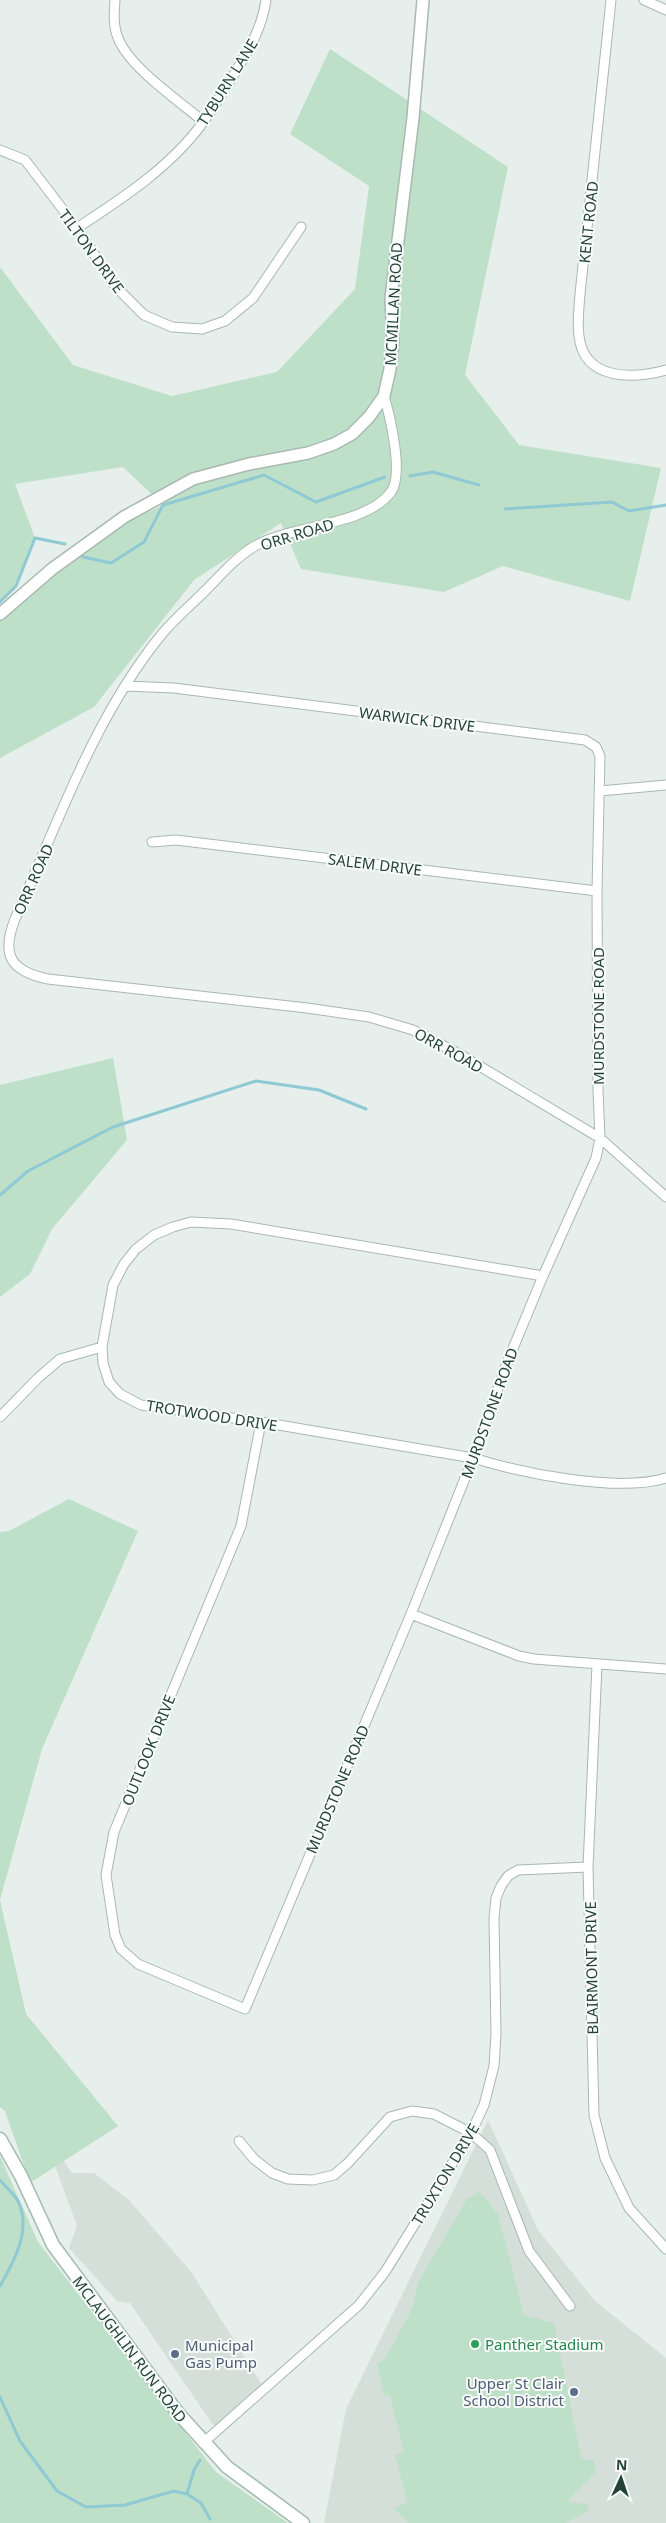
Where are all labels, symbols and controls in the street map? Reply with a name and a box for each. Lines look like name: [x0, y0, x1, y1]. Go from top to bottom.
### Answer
street label: TYBURN LANE: [192, 35, 262, 129]
street label: KENT ROAD: [574, 180, 602, 264]
street label: TILTON DRIVE: [55, 205, 129, 297]
street label: MCMILLAN ROAD: [380, 242, 406, 366]
street label: ORR ROAD: [258, 513, 336, 555]
street label: WARWICK DRIVE: [358, 702, 476, 736]
street label: ORR ROAD: [8, 840, 58, 918]
street label: SALEM DRIVE: [327, 848, 423, 880]
street label: MURDSTONE ROAD: [588, 947, 608, 1085]
street label: ORR ROAD: [411, 1023, 487, 1077]
street label: MURDSTONE ROAD: [456, 1345, 522, 1481]
street label: TROTWOOD DRIVE: [145, 1395, 279, 1435]
street label: OUTLOOK DRIVE: [117, 1692, 179, 1808]
street label: MURDSTONE ROAD: [301, 1722, 373, 1856]
street label: BLAIRMONT DRIVE: [580, 1901, 602, 2035]
street label: TRUXTON DRIVE: [407, 2119, 483, 2229]
street label: MCLAUGHLIN RUN ROAD: [68, 2272, 192, 2426]
place label: Panther Stadium: [485, 2334, 603, 2354]
place label: Municipal Gas Pump: [185, 2335, 257, 2372]
marker: Panther Stadium: [469, 2338, 481, 2350]
marker: Municipal Gas Pump: [169, 2348, 181, 2360]
place label: Upper St Clair School District: [463, 2373, 565, 2410]
marker: Upper St Clair School District: [568, 2386, 580, 2398]
north arrow: [596, 2453, 646, 2503]
text: N: [616, 2455, 628, 2474]

